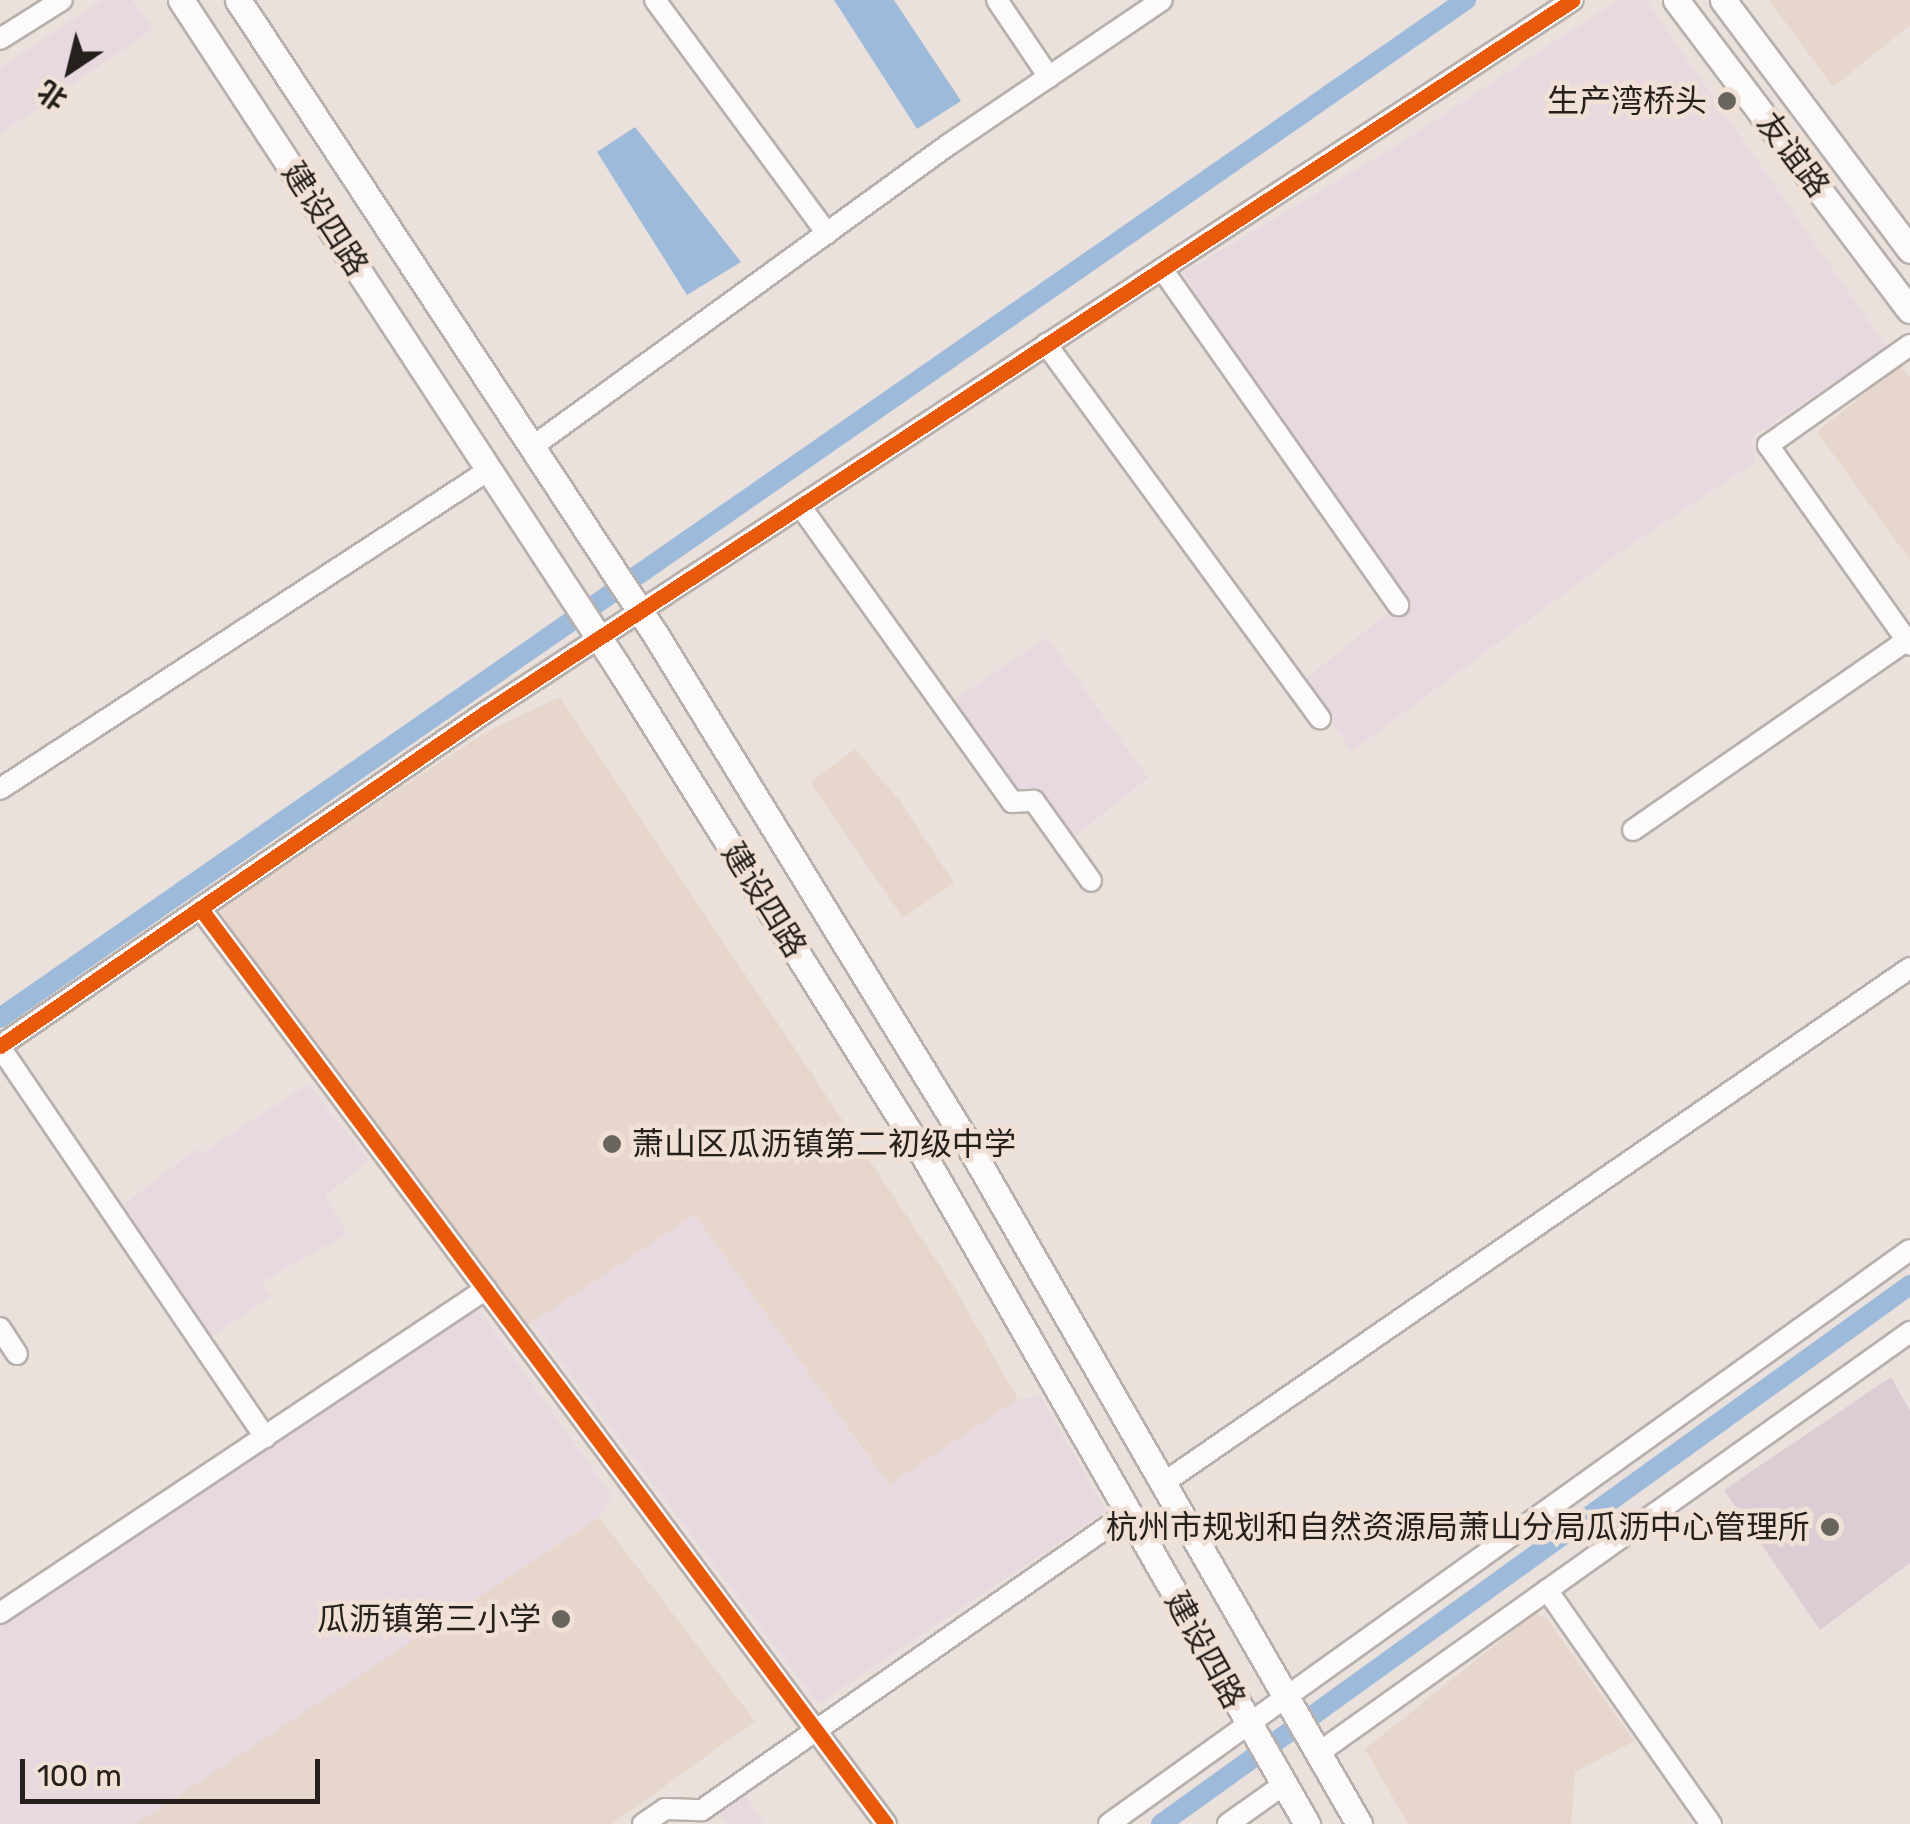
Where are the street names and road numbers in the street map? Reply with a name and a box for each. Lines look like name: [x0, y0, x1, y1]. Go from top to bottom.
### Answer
street label: 友谊路: [1749, 105, 1837, 205]
street label: 建设四路: [274, 155, 376, 283]
street label: 建设四路: [714, 836, 814, 964]
street label: 建设四路: [1157, 1585, 1253, 1715]

